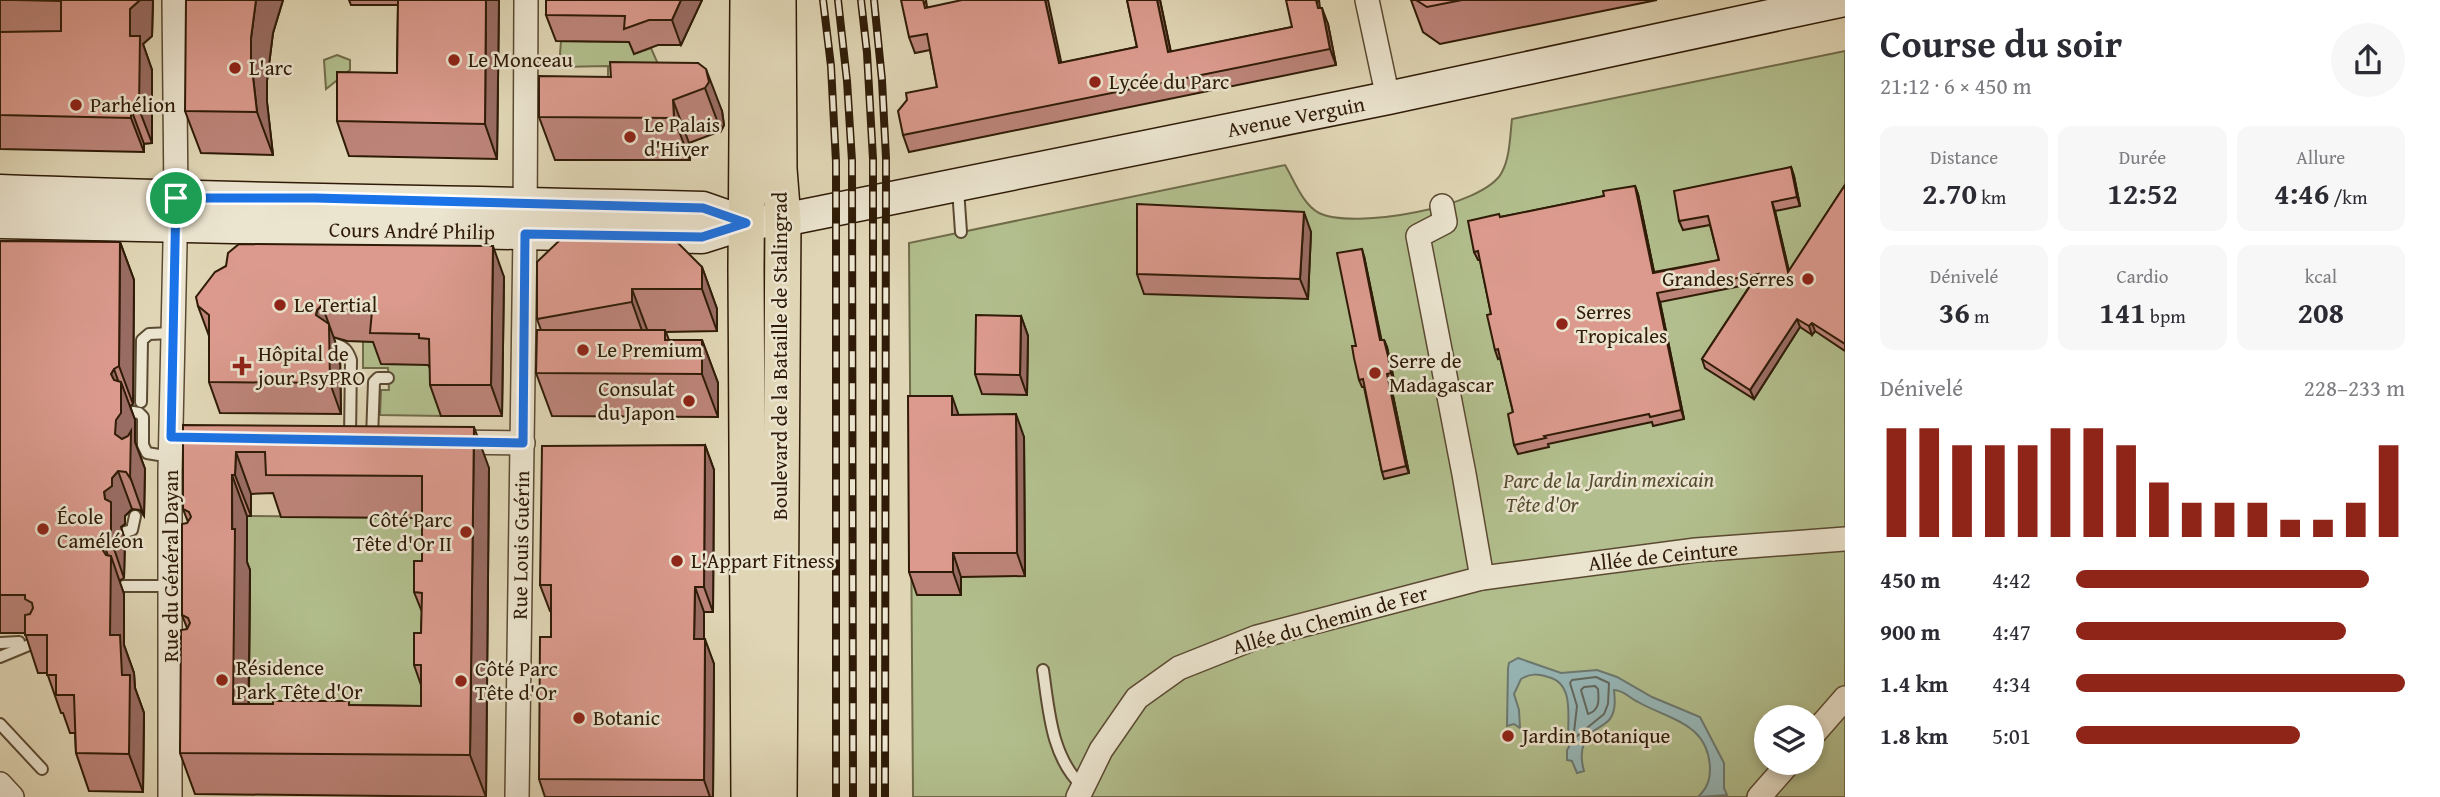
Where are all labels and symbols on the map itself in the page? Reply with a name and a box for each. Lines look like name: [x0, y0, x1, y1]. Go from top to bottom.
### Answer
place label: Le Monceau: [468, 44, 574, 75]
place label: L'arc: [249, 52, 292, 83]
marker: Le Monceau: [446, 52, 462, 68]
marker: L'arc: [227, 60, 243, 76]
place label: Lycée du Parc: [1109, 66, 1229, 97]
marker: Lycée du Parc: [1087, 74, 1103, 90]
street label: Avenue Verguin: [1224, 88, 1368, 145]
place label: Parhélion: [90, 89, 176, 120]
marker: Parhélion: [68, 97, 84, 113]
place label: Le Palais d'Hiver: [644, 109, 720, 164]
marker: Le Palais d'Hiver: [622, 129, 638, 145]
pin: [146, 168, 206, 228]
street label: Boulevard de la Bataille de Stalingrad: [764, 191, 795, 520]
street label: Cours André Philip: [329, 214, 495, 247]
place label: Grandes Serres: [1662, 263, 1794, 294]
marker: Grandes Serres: [1800, 271, 1816, 287]
place label: Le Tertial: [294, 289, 377, 320]
place label: Serres Tropicales: [1576, 296, 1667, 351]
marker: Le Tertial: [272, 297, 288, 313]
marker: Serres Tropicales: [1554, 316, 1570, 332]
place label: Le Premium: [597, 334, 703, 365]
place label: Hôpital de jour PsyPRO: [255, 338, 365, 393]
marker: Le Premium: [575, 342, 591, 358]
place label: Serre de Madagascar: [1389, 345, 1494, 400]
marker: Hôpital de jour PsyPRO: [232, 356, 252, 376]
marker: Serre de Madagascar: [1367, 365, 1383, 381]
place label: Consulat du Japon: [597, 373, 676, 428]
marker: Consulat du Japon: [681, 393, 697, 409]
park label: Jardin mexicain: [1585, 464, 1714, 495]
park label: Parc de la Tête d'Or: [1502, 465, 1581, 520]
street label: Rue du Général Dayan: [155, 470, 186, 662]
street label: Rue Louis Guérin: [504, 470, 537, 620]
place label: École Caméléon: [57, 501, 144, 556]
place label: Côté Parc Tête d'Or II: [353, 504, 452, 559]
marker: École Caméléon: [35, 521, 51, 537]
marker: Côté Parc Tête d'Or II: [458, 524, 474, 540]
street label: Allée de Ceinture: [1587, 532, 1740, 579]
place label: L'Appart Fitness: [691, 545, 835, 576]
marker: L'Appart Fitness: [669, 553, 685, 569]
street label: Allée du Chemin de Fer: [1228, 577, 1432, 662]
place label: Résidence Park Tête d'Or: [236, 652, 363, 707]
place label: Côté Parc Tête d'Or: [475, 653, 558, 708]
marker: Résidence Park Tête d'Or: [214, 672, 230, 688]
marker: Côté Parc Tête d'Or: [453, 673, 469, 689]
place label: Botanic: [593, 702, 660, 733]
marker: Botanic: [571, 710, 587, 726]
place label: Jardin Botanique: [1519, 720, 1671, 751]
marker: Jardin Botanique: [1500, 728, 1516, 744]

